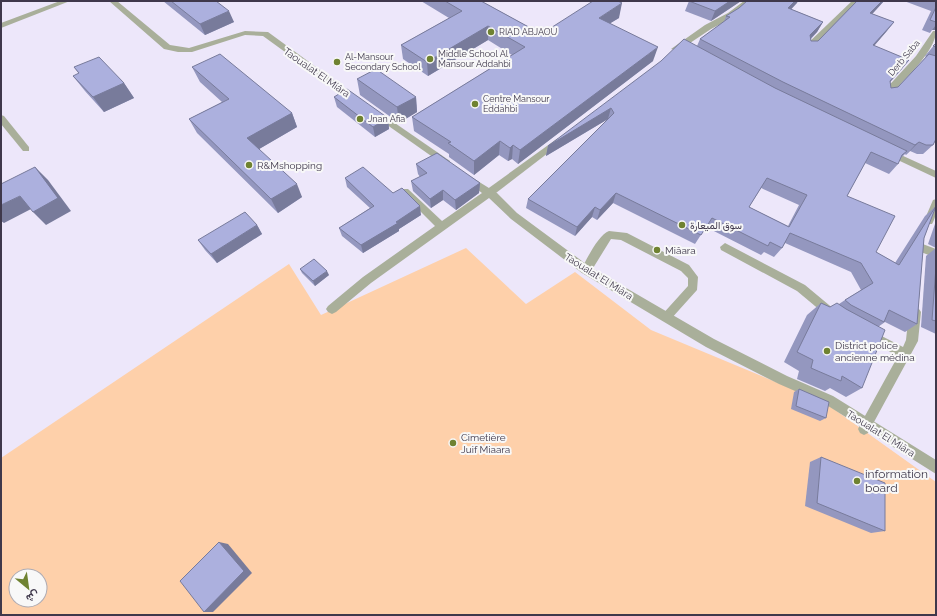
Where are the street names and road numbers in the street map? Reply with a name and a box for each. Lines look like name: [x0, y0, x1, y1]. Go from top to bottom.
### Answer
street label: Derb Saba: [886, 38, 922, 78]
street label: Taoualat El Miâra: [281, 45, 352, 99]
street label: Taoualat El Miâra: [563, 251, 635, 302]
street label: Taoualat El Miâra: [845, 408, 917, 459]

